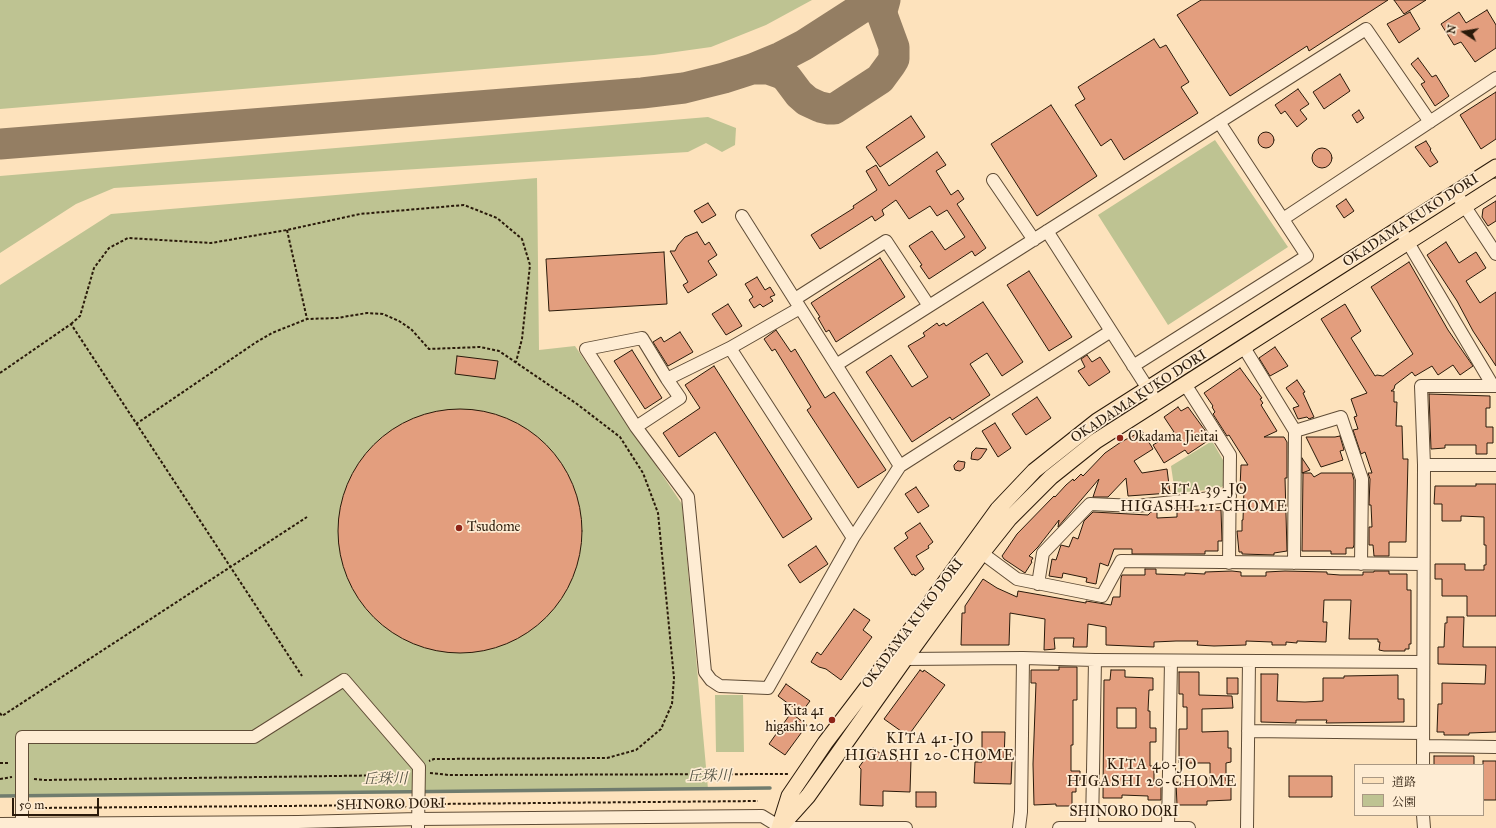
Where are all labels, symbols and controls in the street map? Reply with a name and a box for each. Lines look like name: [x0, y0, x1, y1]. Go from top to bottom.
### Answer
north arrow: [1444, 12, 1484, 52]
text: N: [1444, 23, 1459, 35]
street label: OKADAMA KUKO DORI: [1340, 171, 1482, 271]
street label: OKADAMA KUKO DORI: [1068, 347, 1210, 447]
place label: Okadama Jieitai: [1128, 430, 1218, 446]
marker: Okadama Jieitai: [1115, 433, 1125, 443]
district label: KITA 39-JO HIGASHI 21-CHOME: [1120, 481, 1288, 516]
place label: Tsudome: [467, 520, 520, 536]
marker: Tsudome: [454, 523, 464, 533]
street label: OKADAMA KUKO DORI: [859, 556, 967, 692]
place label: Kita 41 higashi 20: [765, 704, 824, 736]
marker: Kita 41 higashi 20: [827, 715, 837, 725]
district label: KITA 41-JO HIGASHI 20-CHOME: [845, 730, 1015, 765]
district label: KITA 40-JO HIGASHI 20-CHOME: [1067, 756, 1237, 791]
legend: [1354, 764, 1484, 816]
water label: 丘珠川: [686, 768, 732, 786]
water label: 丘珠川: [362, 771, 408, 789]
text: 道路: [1392, 775, 1416, 789]
scale bar: [14, 790, 101, 816]
text: 公園: [1392, 795, 1416, 809]
street label: SHINORO DORI: [336, 796, 446, 814]
text: 50 m: [19, 798, 44, 812]
street label: SHINORO DORI: [1069, 805, 1179, 821]

